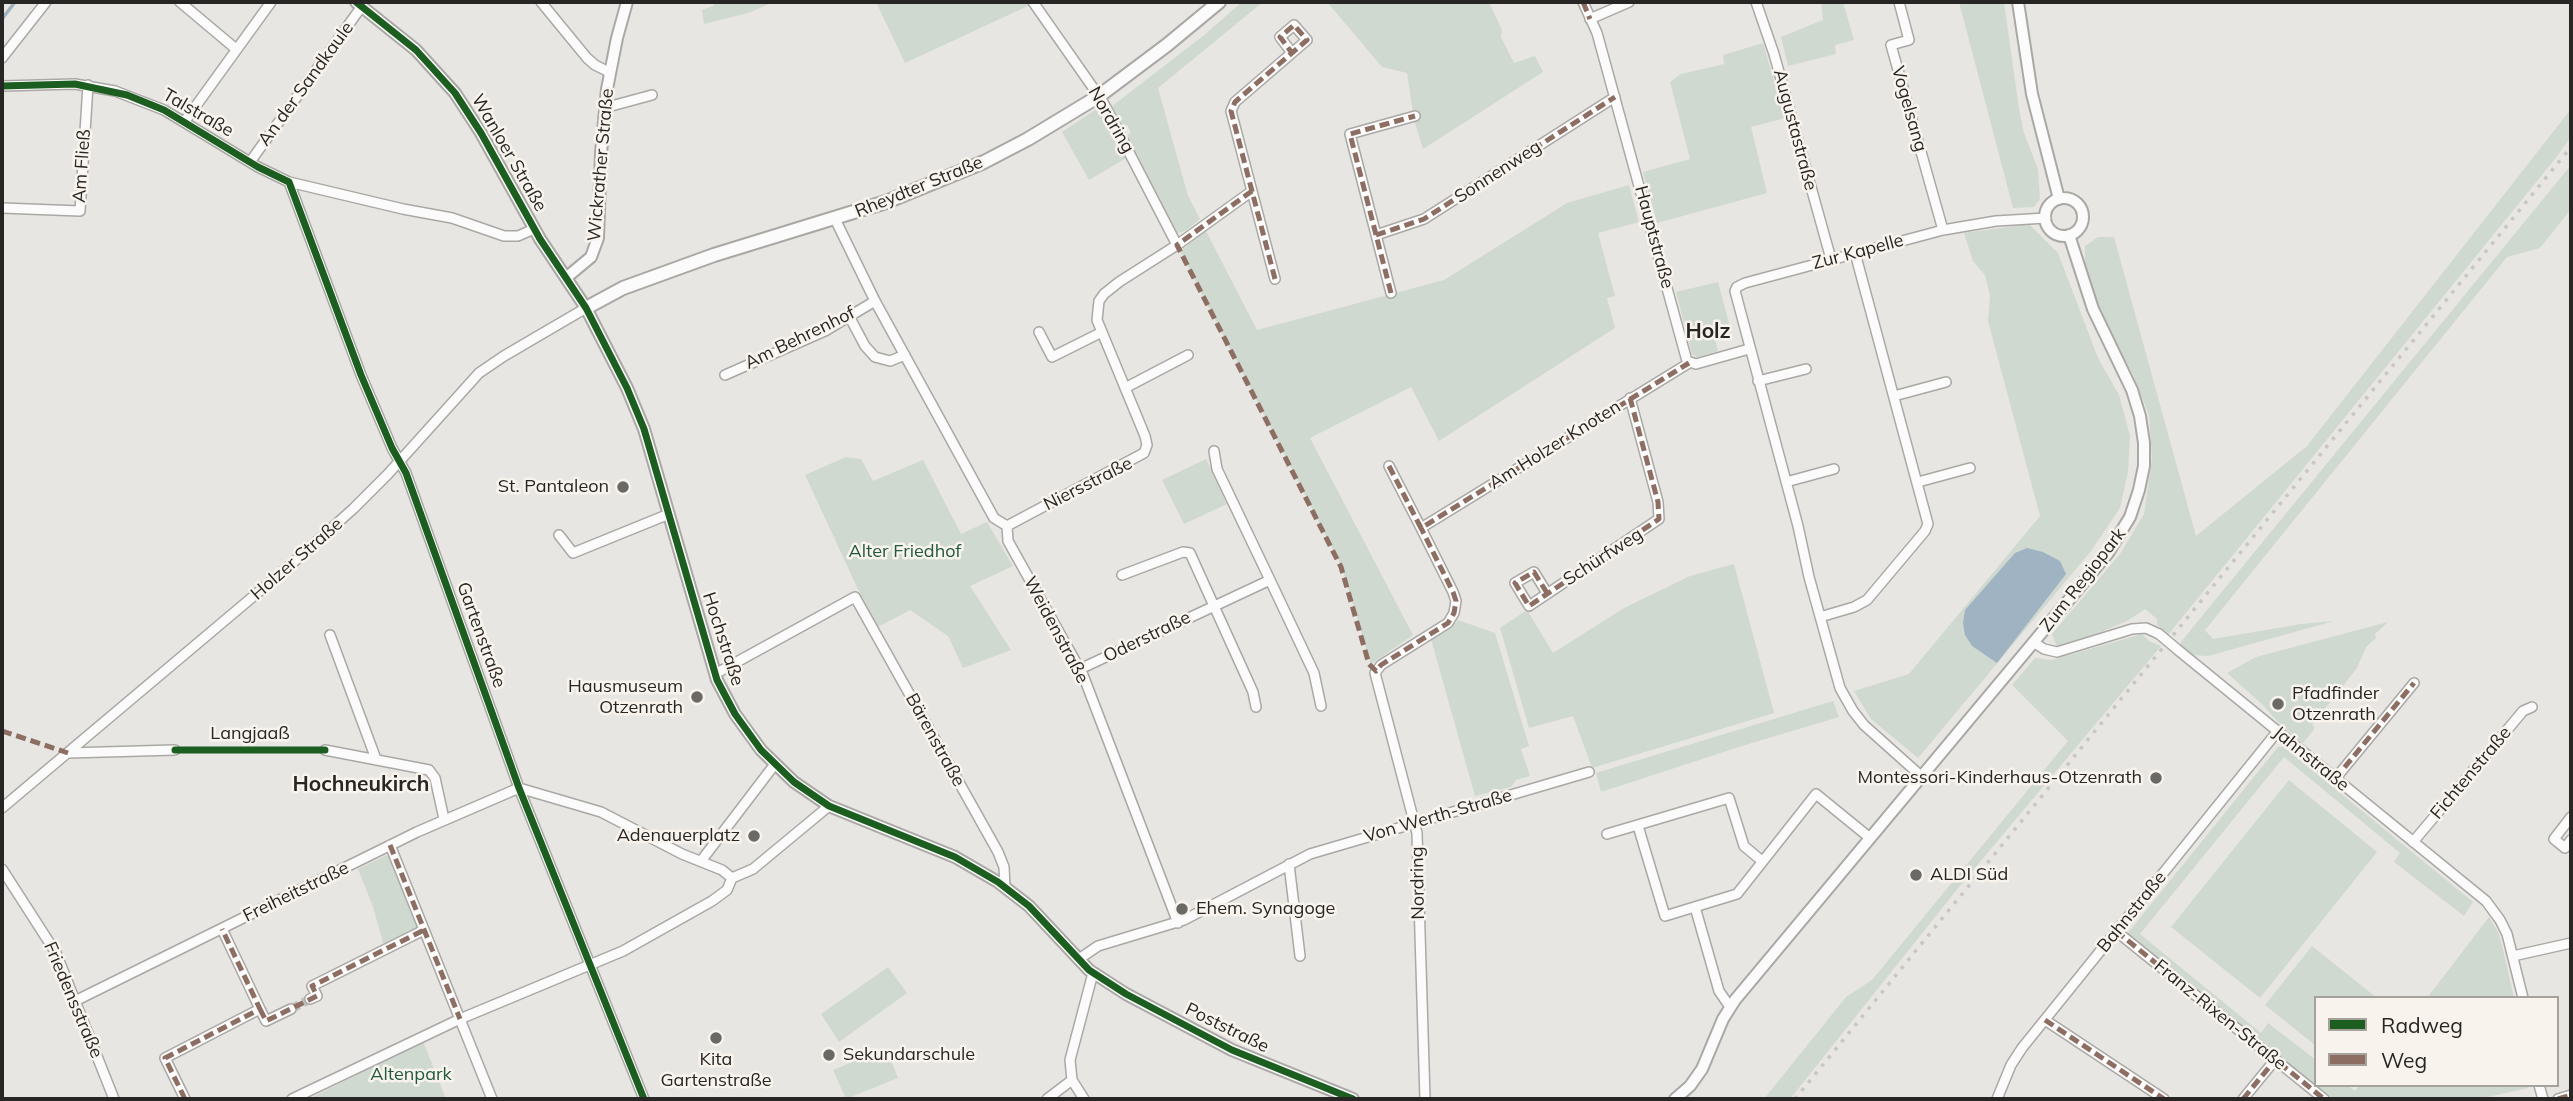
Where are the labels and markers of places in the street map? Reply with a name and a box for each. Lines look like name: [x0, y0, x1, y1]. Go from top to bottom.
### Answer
place label: St. Pantaleon: [498, 476, 609, 498]
marker: St. Pantaleon: [615, 479, 631, 495]
place label: Hausmuseum Otzenrath: [568, 676, 683, 718]
place label: Pfadfinder Otzenrath: [2292, 683, 2379, 726]
marker: Hausmuseum Otzenrath: [689, 689, 705, 705]
marker: Pfadfinder Otzenrath: [2270, 696, 2286, 712]
place label: Montessori-Kinderhaus-Otzenrath: [1858, 767, 2142, 789]
marker: Montessori-Kinderhaus-Otzenrath: [2148, 770, 2164, 786]
place label: Adenauerplatz: [617, 825, 740, 847]
marker: Adenauerplatz: [746, 828, 762, 844]
place label: ALDI Süd: [1930, 864, 2008, 886]
marker: ALDI Süd: [1908, 867, 1924, 883]
place label: Ehem. Synagoge: [1196, 898, 1335, 920]
marker: Ehem. Synagoge: [1174, 901, 1190, 917]
marker: Kita Gartenstraße: [708, 1030, 724, 1046]
place label: Sekundarschule: [843, 1044, 975, 1066]
marker: Sekundarschule: [821, 1047, 837, 1063]
place label: Kita Gartenstraße: [660, 1049, 772, 1092]

